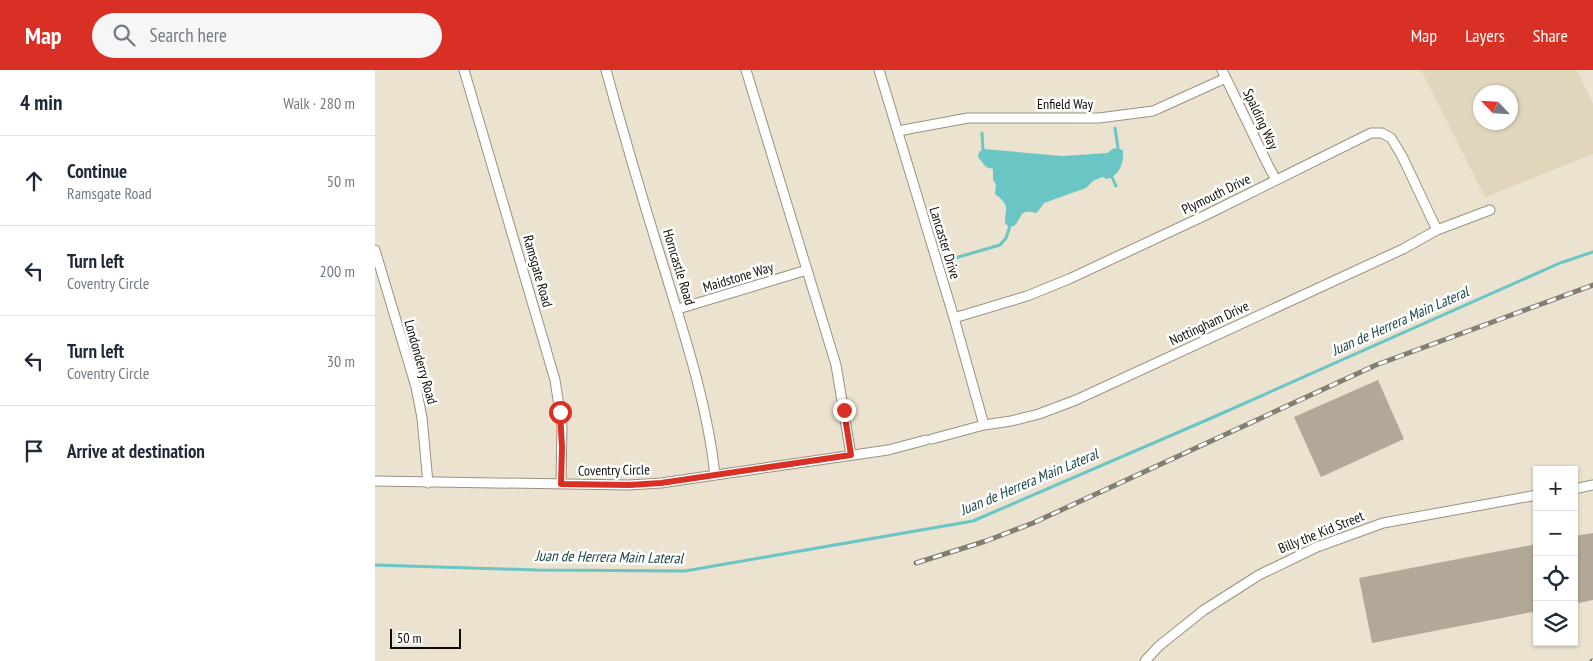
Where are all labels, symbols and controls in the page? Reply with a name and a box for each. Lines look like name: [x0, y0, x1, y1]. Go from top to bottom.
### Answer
search box: [92, 13, 442, 58]
text: Map: [25, 20, 62, 51]
icon: search: [110, 21, 138, 49]
text: Search here: [150, 23, 227, 47]
text: Map: [1411, 24, 1437, 47]
text: Layers: [1465, 24, 1505, 47]
text: Share: [1533, 24, 1568, 47]
north arrow: [1473, 85, 1518, 130]
street label: Spalding Way: [1239, 86, 1283, 153]
text: 4 min: [20, 89, 62, 116]
text: Walk · 280 m: [283, 93, 355, 113]
street label: Enfield Way: [1037, 95, 1094, 113]
text: Continue: [67, 159, 127, 183]
icon: ahead: [20, 167, 48, 195]
street label: Plymouth Drive: [1179, 169, 1254, 218]
text: 50 m: [327, 171, 355, 191]
text: Ramsgate Road: [67, 183, 152, 203]
street label: Lancaster Drive: [926, 205, 965, 281]
street label: Horncastle Road: [659, 227, 699, 307]
street label: Ramsgate Road: [519, 233, 557, 309]
text: Turn left: [67, 249, 124, 273]
icon: left: [20, 257, 48, 285]
street label: Maidstone Way: [701, 258, 776, 296]
text: 200 m: [320, 261, 355, 281]
text: Coventry Circle: [67, 273, 149, 293]
water label: Juan de Herrera Main Lateral: [1327, 281, 1473, 360]
street label: Nottingham Drive: [1166, 297, 1252, 349]
street label: Londonderry Road: [400, 318, 442, 406]
text: Turn left: [67, 339, 124, 363]
icon: left: [20, 347, 48, 375]
text: 30 m: [327, 351, 355, 371]
text: Coventry Circle: [67, 363, 149, 383]
route end: [833, 399, 856, 422]
route start: [549, 401, 572, 424]
icon: arrive: [20, 437, 48, 465]
text: Arrive at destination: [67, 439, 205, 463]
water label: Juan de Herrera Main Lateral: [956, 443, 1102, 520]
street label: Coventry Circle: [578, 460, 650, 480]
map controls: [1533, 466, 1578, 646]
button: +: [1533, 466, 1578, 511]
street label: Billy the Kid Street: [1276, 507, 1367, 557]
button: −: [1533, 511, 1578, 556]
water label: Juan de Herrera Main Lateral: [534, 546, 685, 567]
button: locate: [1533, 556, 1578, 601]
button: layers: [1533, 601, 1578, 646]
scale bar: [390, 626, 461, 649]
text: 50 m: [397, 629, 422, 647]

